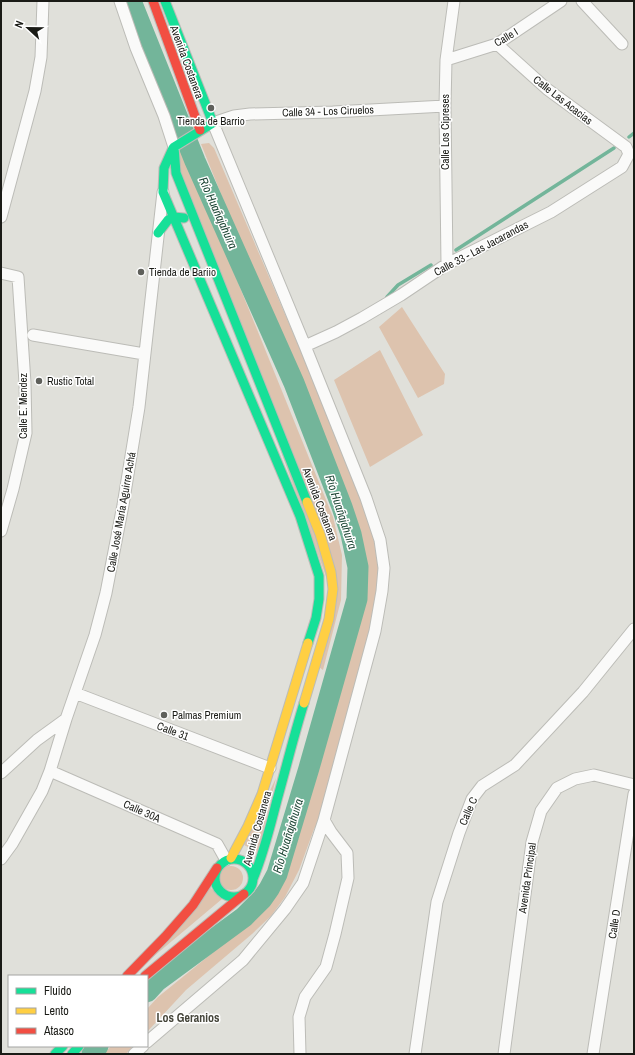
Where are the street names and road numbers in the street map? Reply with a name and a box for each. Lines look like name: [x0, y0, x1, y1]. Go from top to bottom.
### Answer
street label: Avenida Costanera: [167, 22, 207, 101]
street label: Calle I: [491, 24, 521, 50]
street label: Calle Las Acacias: [530, 72, 596, 128]
street label: Calle Los Cipreses: [438, 93, 452, 170]
street label: Calle 34 - Los Ciruelos: [282, 102, 375, 120]
street label: Calle 33 - Las Jacarandas: [431, 217, 531, 279]
street label: Calle E. Mendez: [16, 372, 30, 439]
street label: Calle José María Aguirre Achá: [104, 451, 138, 573]
street label: Avenida Costanera: [299, 465, 340, 542]
street label: Calle 31: [155, 719, 191, 743]
street label: Avenida Costanera: [239, 789, 274, 868]
street label: Calle C: [456, 794, 481, 827]
street label: Calle 30A: [121, 797, 164, 826]
street label: Avenida Principal: [515, 842, 539, 915]
street label: Calle D: [605, 908, 623, 940]

